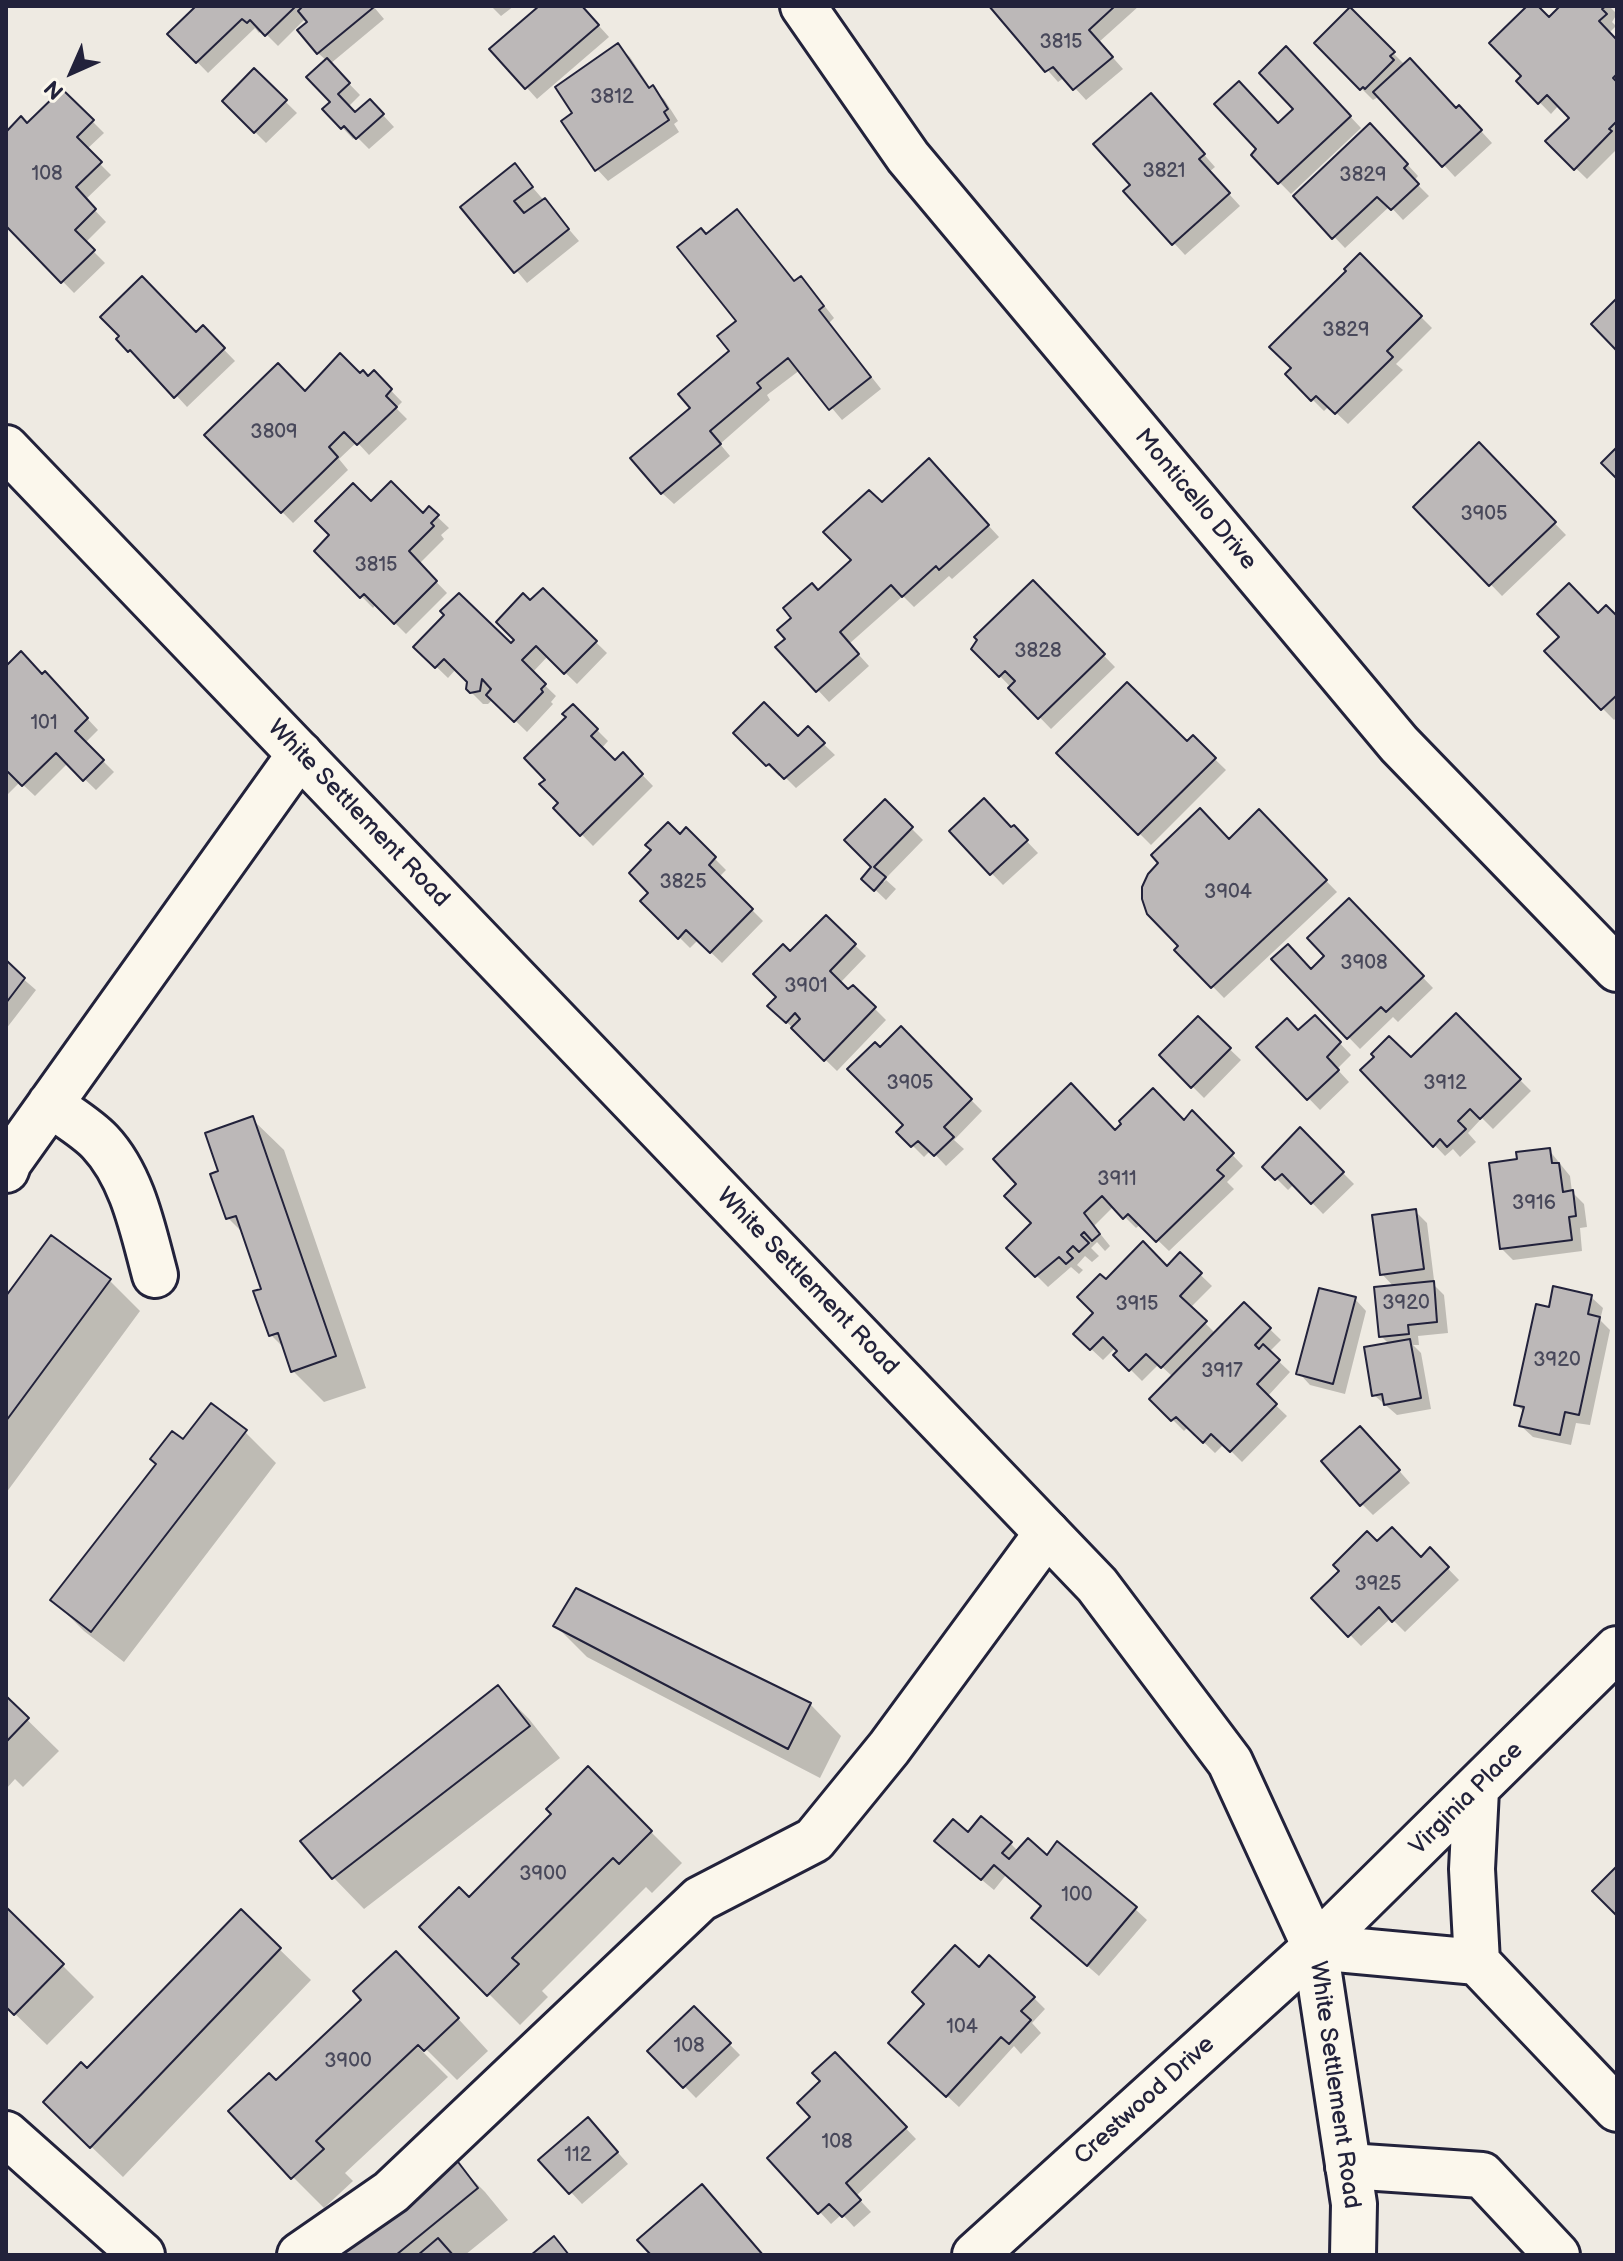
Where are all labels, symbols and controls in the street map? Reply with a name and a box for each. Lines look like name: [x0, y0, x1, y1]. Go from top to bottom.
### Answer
house number: 3815: [1039, 31, 1083, 55]
north arrow: [32, 32, 112, 112]
text: N: [39, 74, 70, 105]
house number: 3812: [590, 86, 634, 110]
house number: 3821: [1142, 160, 1186, 184]
house number: 108: [31, 163, 63, 187]
house number: 3829: [1339, 164, 1387, 188]
house number: 3829: [1322, 319, 1370, 343]
house number: 3809: [250, 421, 298, 445]
street label: Monticello Drive: [1128, 424, 1262, 576]
house number: 3905: [1460, 503, 1508, 527]
house number: 3815: [354, 554, 398, 578]
house number: 3828: [1014, 640, 1062, 664]
house number: 101: [30, 712, 58, 736]
street label: White Settlement Road: [261, 714, 455, 914]
house number: 3825: [659, 871, 707, 895]
house number: 3904: [1204, 881, 1252, 905]
house number: 3908: [1340, 952, 1388, 976]
house number: 3901: [784, 975, 828, 999]
house number: 3905: [886, 1072, 934, 1096]
house number: 3912: [1423, 1072, 1467, 1096]
house number: 3911: [1097, 1168, 1137, 1192]
street label: White Settlement Road: [710, 1182, 904, 1382]
house number: 3916: [1512, 1192, 1556, 1216]
house number: 3920: [1382, 1292, 1430, 1316]
house number: 3915: [1115, 1293, 1159, 1317]
house number: 3920: [1533, 1349, 1581, 1373]
house number: 3917: [1201, 1360, 1243, 1384]
house number: 3925: [1354, 1573, 1402, 1597]
street label: Virginia Place: [1404, 1736, 1530, 1862]
house number: 3900: [519, 1863, 567, 1887]
house number: 100: [1061, 1884, 1093, 1908]
street label: White Settlement Road: [1302, 1959, 1366, 2211]
house number: 104: [946, 2016, 978, 2040]
street label: Crestwood Drive: [1069, 2031, 1221, 2171]
house number: 108: [673, 2035, 705, 2059]
house number: 3900: [324, 2050, 372, 2074]
house number: 108: [821, 2131, 853, 2155]
house number: 112: [564, 2144, 592, 2168]

